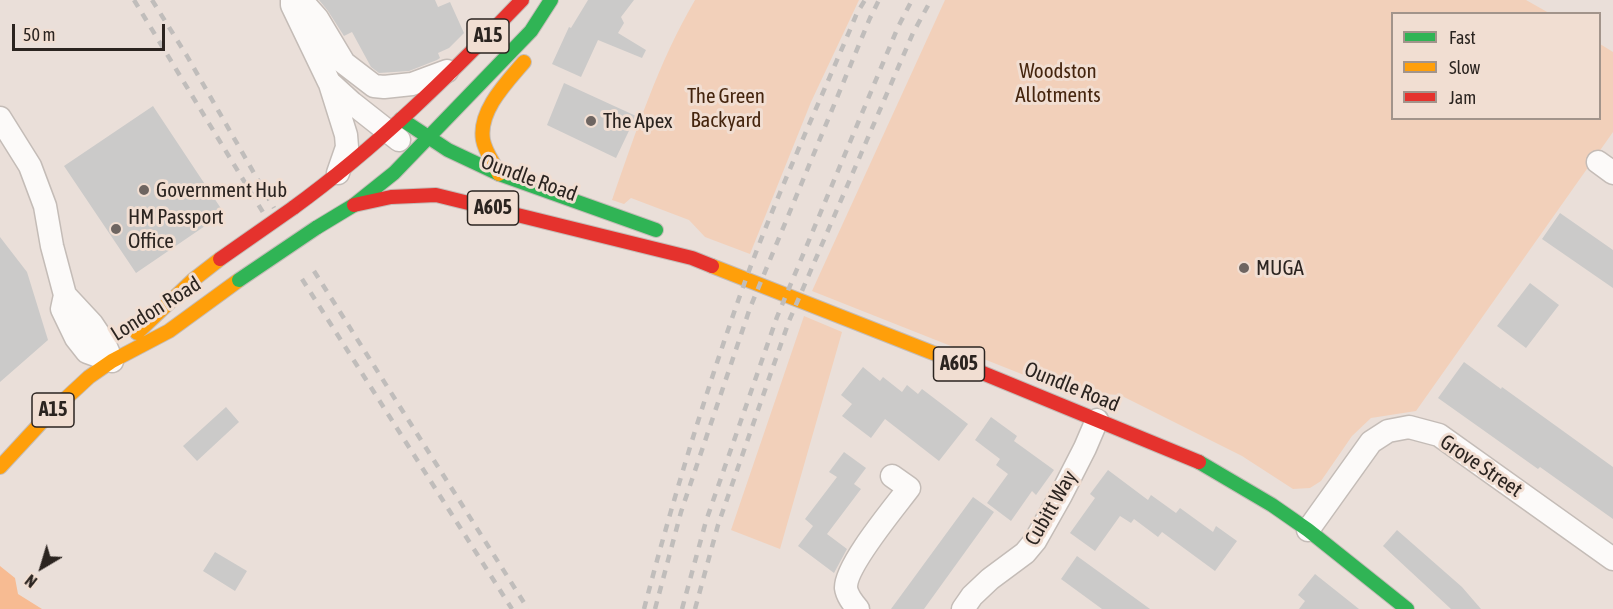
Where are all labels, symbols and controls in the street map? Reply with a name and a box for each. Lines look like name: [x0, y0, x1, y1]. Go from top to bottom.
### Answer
scale bar: [15, 12, 168, 50]
legend: [1391, 12, 1601, 120]
road number: A15: [467, 19, 509, 53]
text: 50 m: [23, 24, 55, 45]
text: Fast: [1449, 27, 1476, 48]
text: Slow: [1449, 57, 1480, 78]
park label: Woodston Allotments: [1015, 58, 1101, 108]
park label: The Green Backyard: [687, 83, 765, 133]
text: Jam: [1449, 87, 1476, 108]
place label: The Apex: [603, 108, 672, 134]
marker: The Apex: [584, 114, 598, 128]
street label: Oundle Road: [478, 149, 580, 207]
place label: Government Hub: [156, 177, 287, 203]
marker: Government Hub: [137, 183, 151, 197]
road number: A605: [468, 191, 518, 225]
place label: HM Passport Office: [128, 204, 223, 254]
marker: HM Passport Office: [109, 222, 123, 236]
place label: MUGA: [1256, 255, 1304, 281]
marker: MUGA: [1237, 261, 1251, 275]
street label: London Road: [106, 272, 206, 346]
road number: A605: [934, 347, 984, 381]
street label: Oundle Road: [1021, 357, 1123, 417]
road number: A15: [32, 393, 74, 427]
street label: Grove Street: [1435, 429, 1527, 503]
street label: Cubitt Way: [1019, 466, 1083, 550]
north arrow: [12, 537, 72, 597]
text: N: [22, 571, 40, 591]

